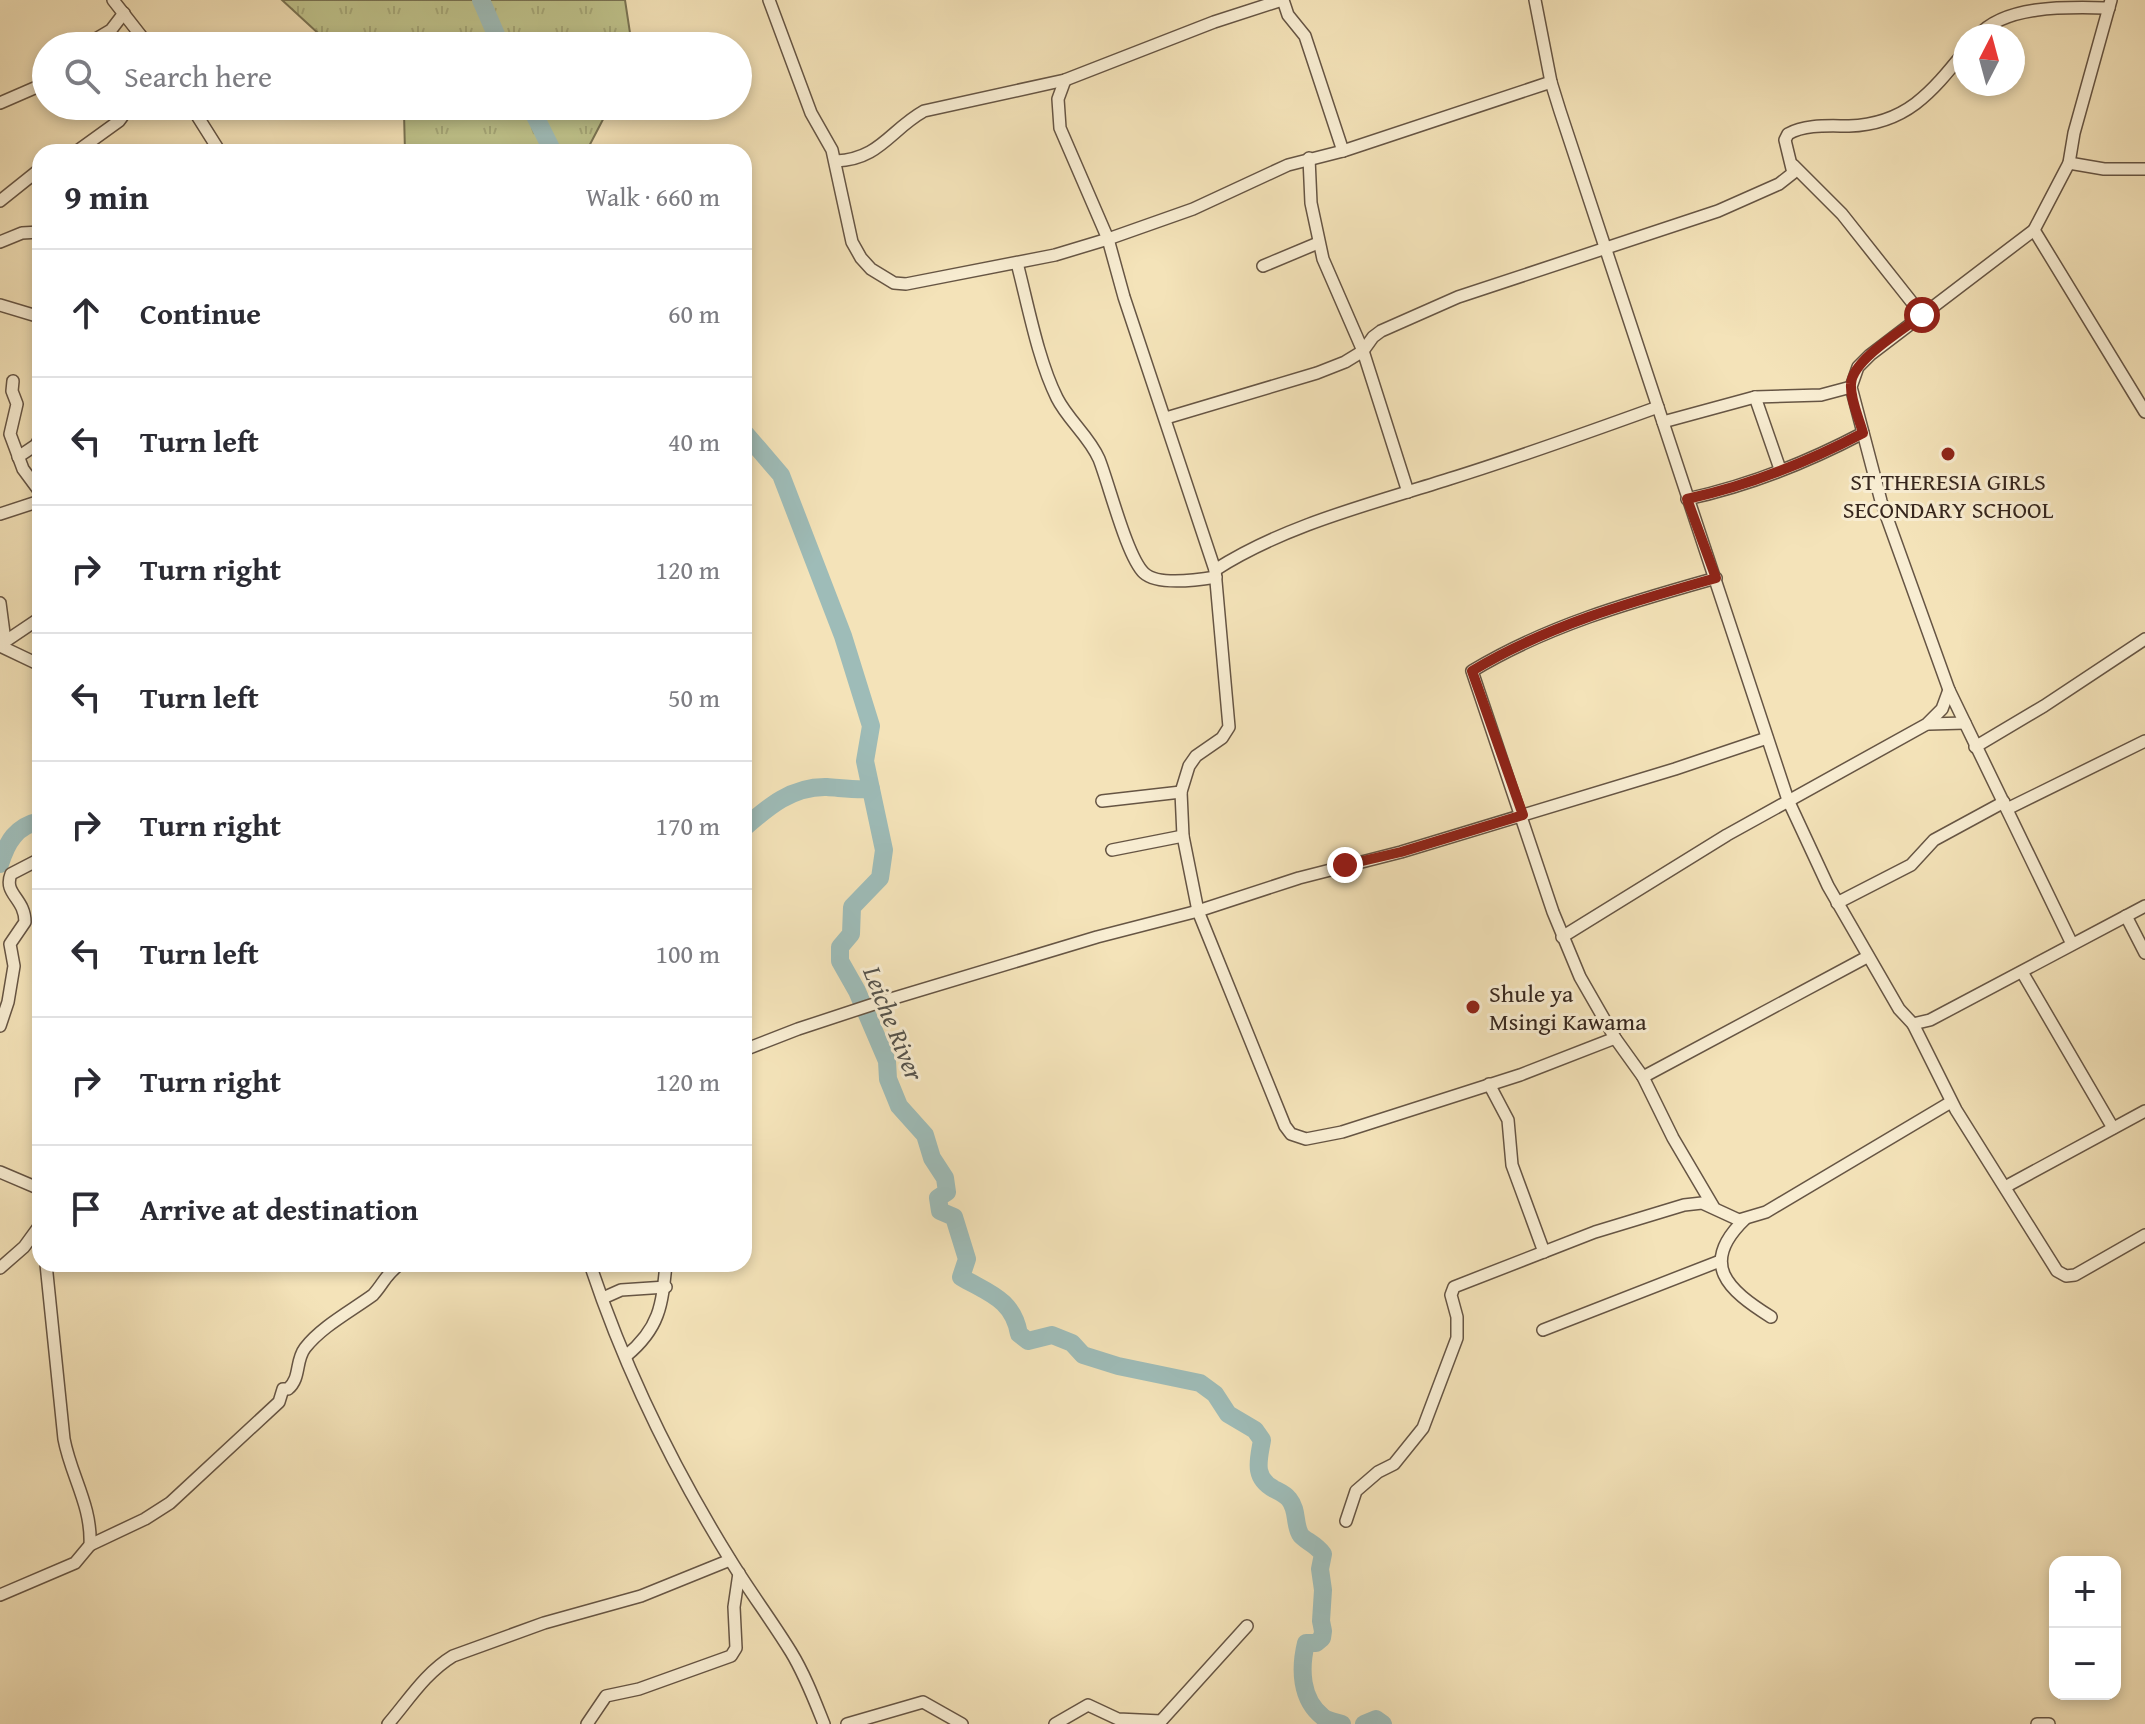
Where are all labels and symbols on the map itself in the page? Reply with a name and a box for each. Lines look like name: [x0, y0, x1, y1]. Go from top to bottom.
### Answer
north arrow: [1953, 24, 2025, 96]
route start: [1904, 297, 1940, 333]
marker: ST THERESIA GIRLS SECONDARY SCHOOL: [1939, 445, 1957, 463]
place label: ST THERESIA GIRLS SECONDARY SCHOOL: [1843, 464, 2054, 527]
route end: [1327, 847, 1363, 883]
water label: Leiche River: [853, 959, 935, 1087]
place label: Shule ya Msingi Kawama: [1489, 976, 1647, 1039]
marker: Shule ya Msingi Kawama: [1464, 998, 1482, 1016]

